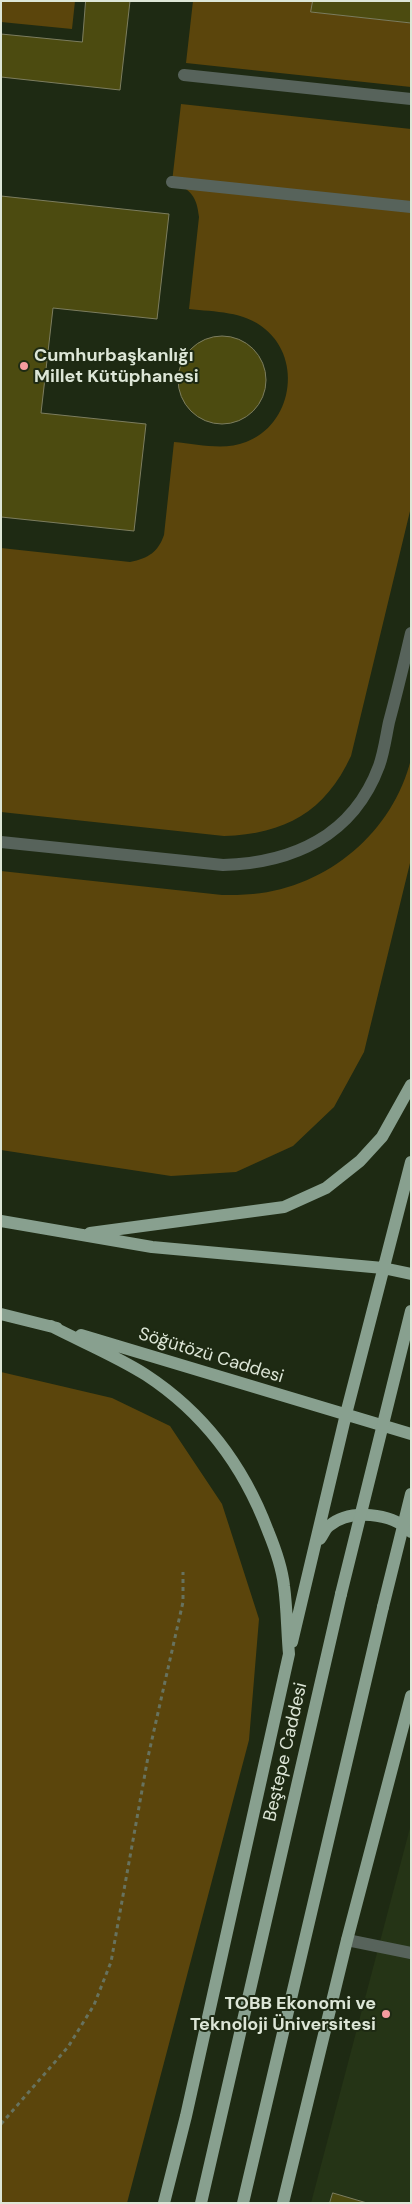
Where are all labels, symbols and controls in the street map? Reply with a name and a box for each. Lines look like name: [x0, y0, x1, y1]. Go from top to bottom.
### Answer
place label: Cumhurbaşkanlığı Millet Kütüphanesi: [34, 345, 199, 388]
marker: Cumhurbaşkanlığı Millet Kütüphanesi: [18, 360, 30, 372]
street label: Söğütözü Caddesi: [136, 1324, 286, 1388]
street label: Beştepe Caddesi: [260, 1680, 312, 1824]
place label: TOBB Ekonomi ve Teknoloji Üniversitesi: [190, 1993, 376, 2036]
marker: TOBB Ekonomi ve Teknoloji Üniversitesi: [380, 2008, 392, 2020]

